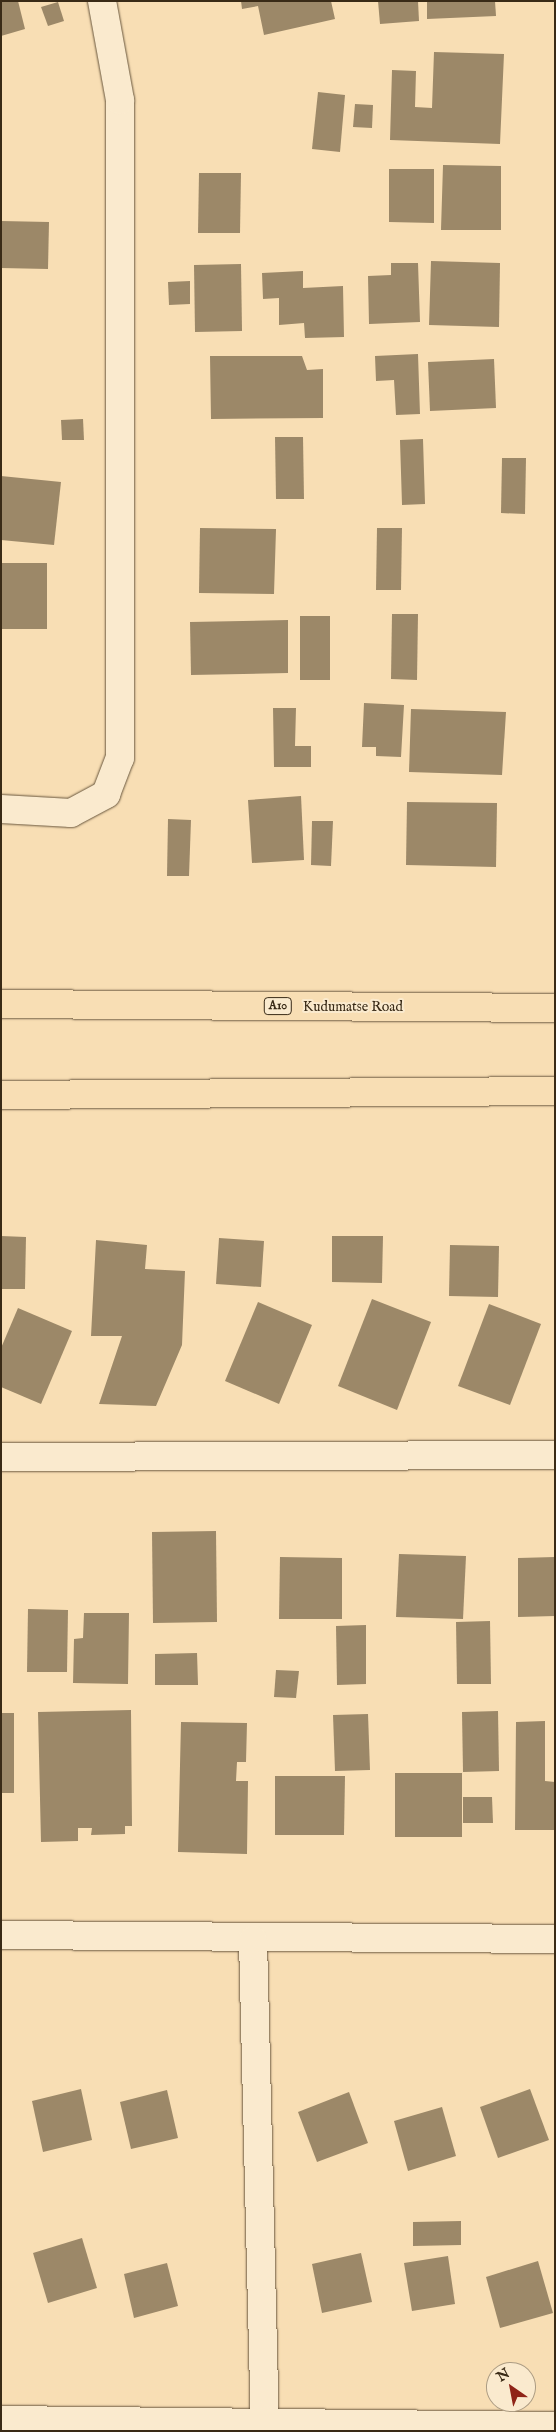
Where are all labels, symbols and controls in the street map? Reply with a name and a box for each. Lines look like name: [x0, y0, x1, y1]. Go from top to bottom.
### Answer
road number: A10: [263, 996, 293, 1016]
street label: Kudumatse Road: [303, 999, 403, 1015]
north arrow: [486, 2362, 536, 2412]
text: N: [493, 2364, 513, 2386]

